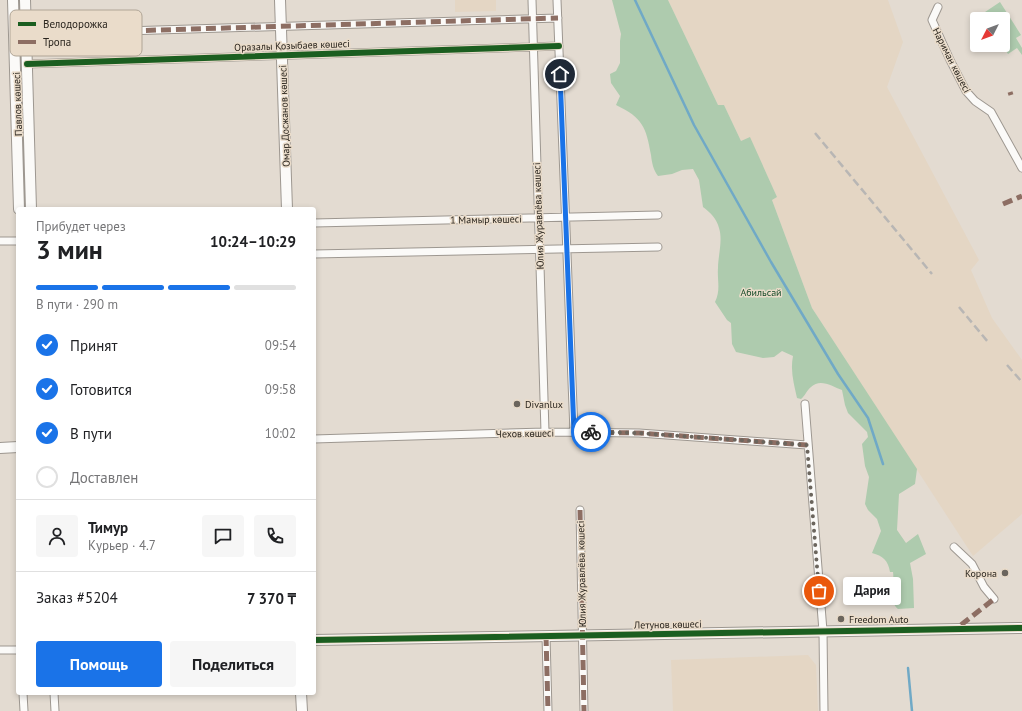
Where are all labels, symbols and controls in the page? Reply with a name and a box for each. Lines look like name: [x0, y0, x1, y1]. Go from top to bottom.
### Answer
legend: [10, 10, 142, 56]
north arrow: [970, 12, 1010, 52]
map controls: [970, 12, 1010, 52]
text: Велодорожка: [43, 17, 108, 31]
street label: Нариман көшесі: [930, 25, 974, 95]
text: Тропа: [43, 35, 71, 49]
street label: Оразалы Қозыбаев көшесі: [234, 37, 350, 54]
pin: [543, 57, 577, 91]
icon: home: [549, 63, 571, 85]
street label: Омар Досжанов көшесі: [276, 65, 293, 167]
street label: Павлов көшесі: [10, 72, 25, 136]
street label: Юлия Журавлёва көшесі: [530, 162, 547, 270]
street label: 1 Мамыр көшесі: [450, 212, 522, 227]
text: Прибудет через: [36, 218, 126, 235]
text: 10:24–10:29: [210, 232, 296, 251]
text: 3 мин: [36, 233, 103, 266]
park label: Абильсай: [740, 286, 782, 299]
text: В пути · 290 m: [36, 296, 118, 313]
icon: check: [36, 334, 58, 356]
text: Принят: [70, 336, 117, 355]
text: 09:54: [265, 337, 296, 354]
icon: check: [36, 378, 58, 400]
text: Готовится: [70, 380, 132, 399]
text: 09:58: [265, 381, 296, 398]
place label: Divanlux: [525, 398, 563, 411]
marker: Divanlux: [512, 399, 522, 409]
courier: [571, 412, 611, 452]
icon: bike: [580, 421, 602, 443]
icon: check: [36, 422, 58, 444]
text: В пути: [70, 424, 112, 443]
text: 10:02: [265, 425, 296, 442]
street label: Чехов көшесі: [496, 426, 554, 441]
text: Доставлен: [70, 468, 138, 487]
button: person: [36, 515, 78, 557]
button: chat: [202, 515, 244, 557]
button: phone: [254, 515, 296, 557]
text: Тимур: [88, 518, 128, 537]
street label: Юлия Журавлёва көшесі: [574, 520, 589, 628]
text: Курьер · 4.7: [88, 537, 156, 554]
place label: Корона: [965, 567, 997, 580]
marker: Корона: [1000, 568, 1010, 578]
pin: [802, 574, 836, 608]
callout: Дария: [843, 577, 901, 605]
icon: bag: [808, 580, 830, 602]
text: Дария: [854, 582, 890, 599]
text: Заказ #5204: [36, 588, 118, 607]
text: 7 370 ₸: [247, 589, 296, 608]
place label: Freedom Auto: [849, 613, 909, 626]
marker: Freedom Auto: [836, 614, 846, 624]
street label: Летунов көшесі: [633, 617, 702, 632]
button: Помощь: [36, 641, 162, 687]
button: Поделиться: [170, 641, 296, 687]

